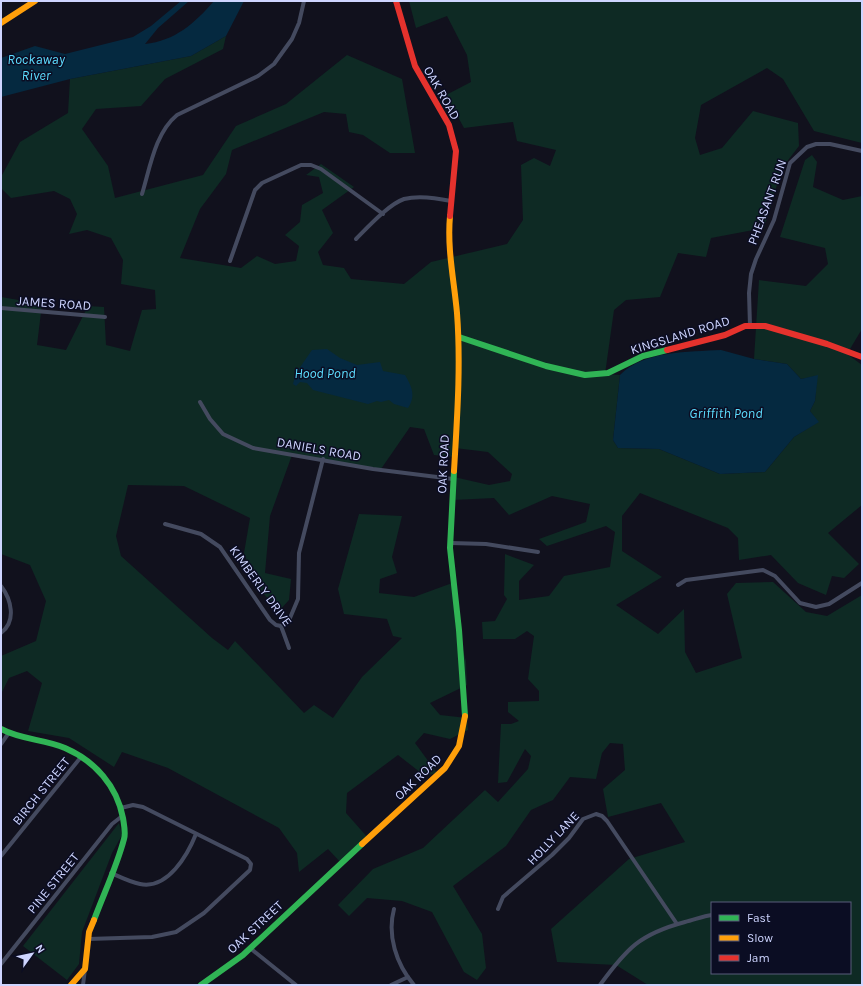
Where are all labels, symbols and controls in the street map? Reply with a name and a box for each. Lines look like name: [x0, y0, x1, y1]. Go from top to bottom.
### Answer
water label: Rockaway River: [7, 51, 66, 84]
street label: OAK ROAD: [421, 64, 463, 122]
street label: PHEASANT RUN: [745, 157, 789, 247]
street label: JAMES ROAD: [16, 293, 92, 313]
street label: KINGSLAND ROAD: [628, 313, 732, 357]
water label: Hood Pond: [294, 365, 356, 382]
water label: Griffith Pond: [689, 405, 763, 422]
street label: DANIELS ROAD: [276, 434, 362, 464]
street label: OAK ROAD: [434, 434, 452, 494]
street label: KIMBERLY DRIVE: [227, 543, 295, 629]
street label: OAK ROAD: [391, 751, 445, 803]
street label: BIRCH STREET: [9, 754, 73, 828]
street label: HOLLY LANE: [524, 808, 582, 868]
street label: PINE STREET: [24, 849, 82, 916]
street label: OAK STREET: [224, 897, 286, 956]
legend: [711, 902, 851, 974]
text: Fast: [747, 911, 771, 925]
text: Slow: [747, 931, 773, 945]
north arrow: [12, 934, 52, 974]
text: N: [32, 942, 48, 956]
text: Jam: [747, 951, 770, 965]

